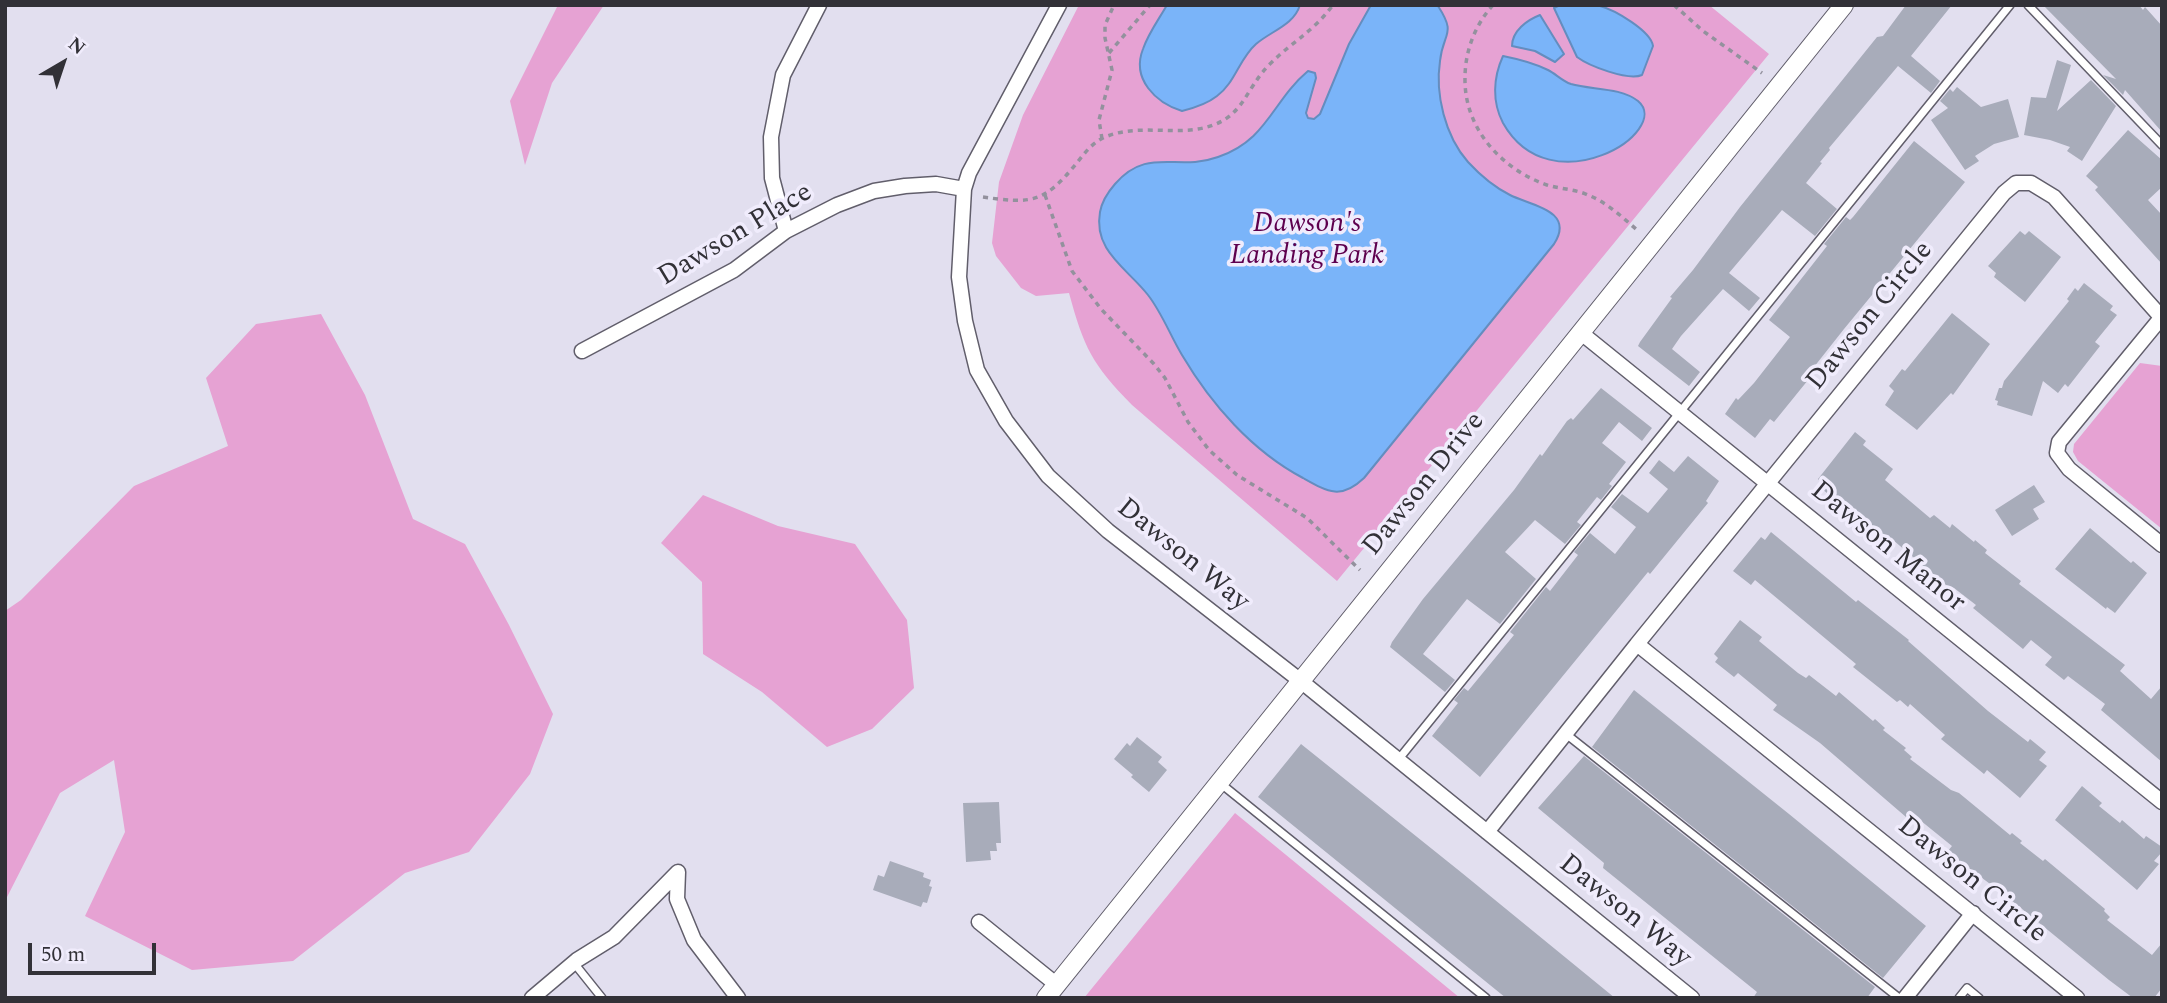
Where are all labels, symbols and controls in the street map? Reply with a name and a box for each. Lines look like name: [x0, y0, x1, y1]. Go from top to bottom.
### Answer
north arrow: [28, 28, 98, 98]
text: N: [61, 30, 92, 62]
street label: Dawson Place: [653, 177, 819, 295]
park label: Dawson's Landing Park: [1230, 209, 1384, 275]
street label: Dawson Circle: [1801, 236, 1941, 398]
street label: Dawson Drive: [1357, 406, 1493, 564]
street label: Dawson Manor: [1803, 475, 1971, 621]
street label: Dawson Way: [1109, 492, 1255, 620]
street label: Dawson Circle: [1890, 811, 2052, 951]
street label: Dawson Way: [1551, 848, 1697, 976]
scale bar: [32, 930, 159, 974]
text: 50 m: [41, 939, 85, 971]

